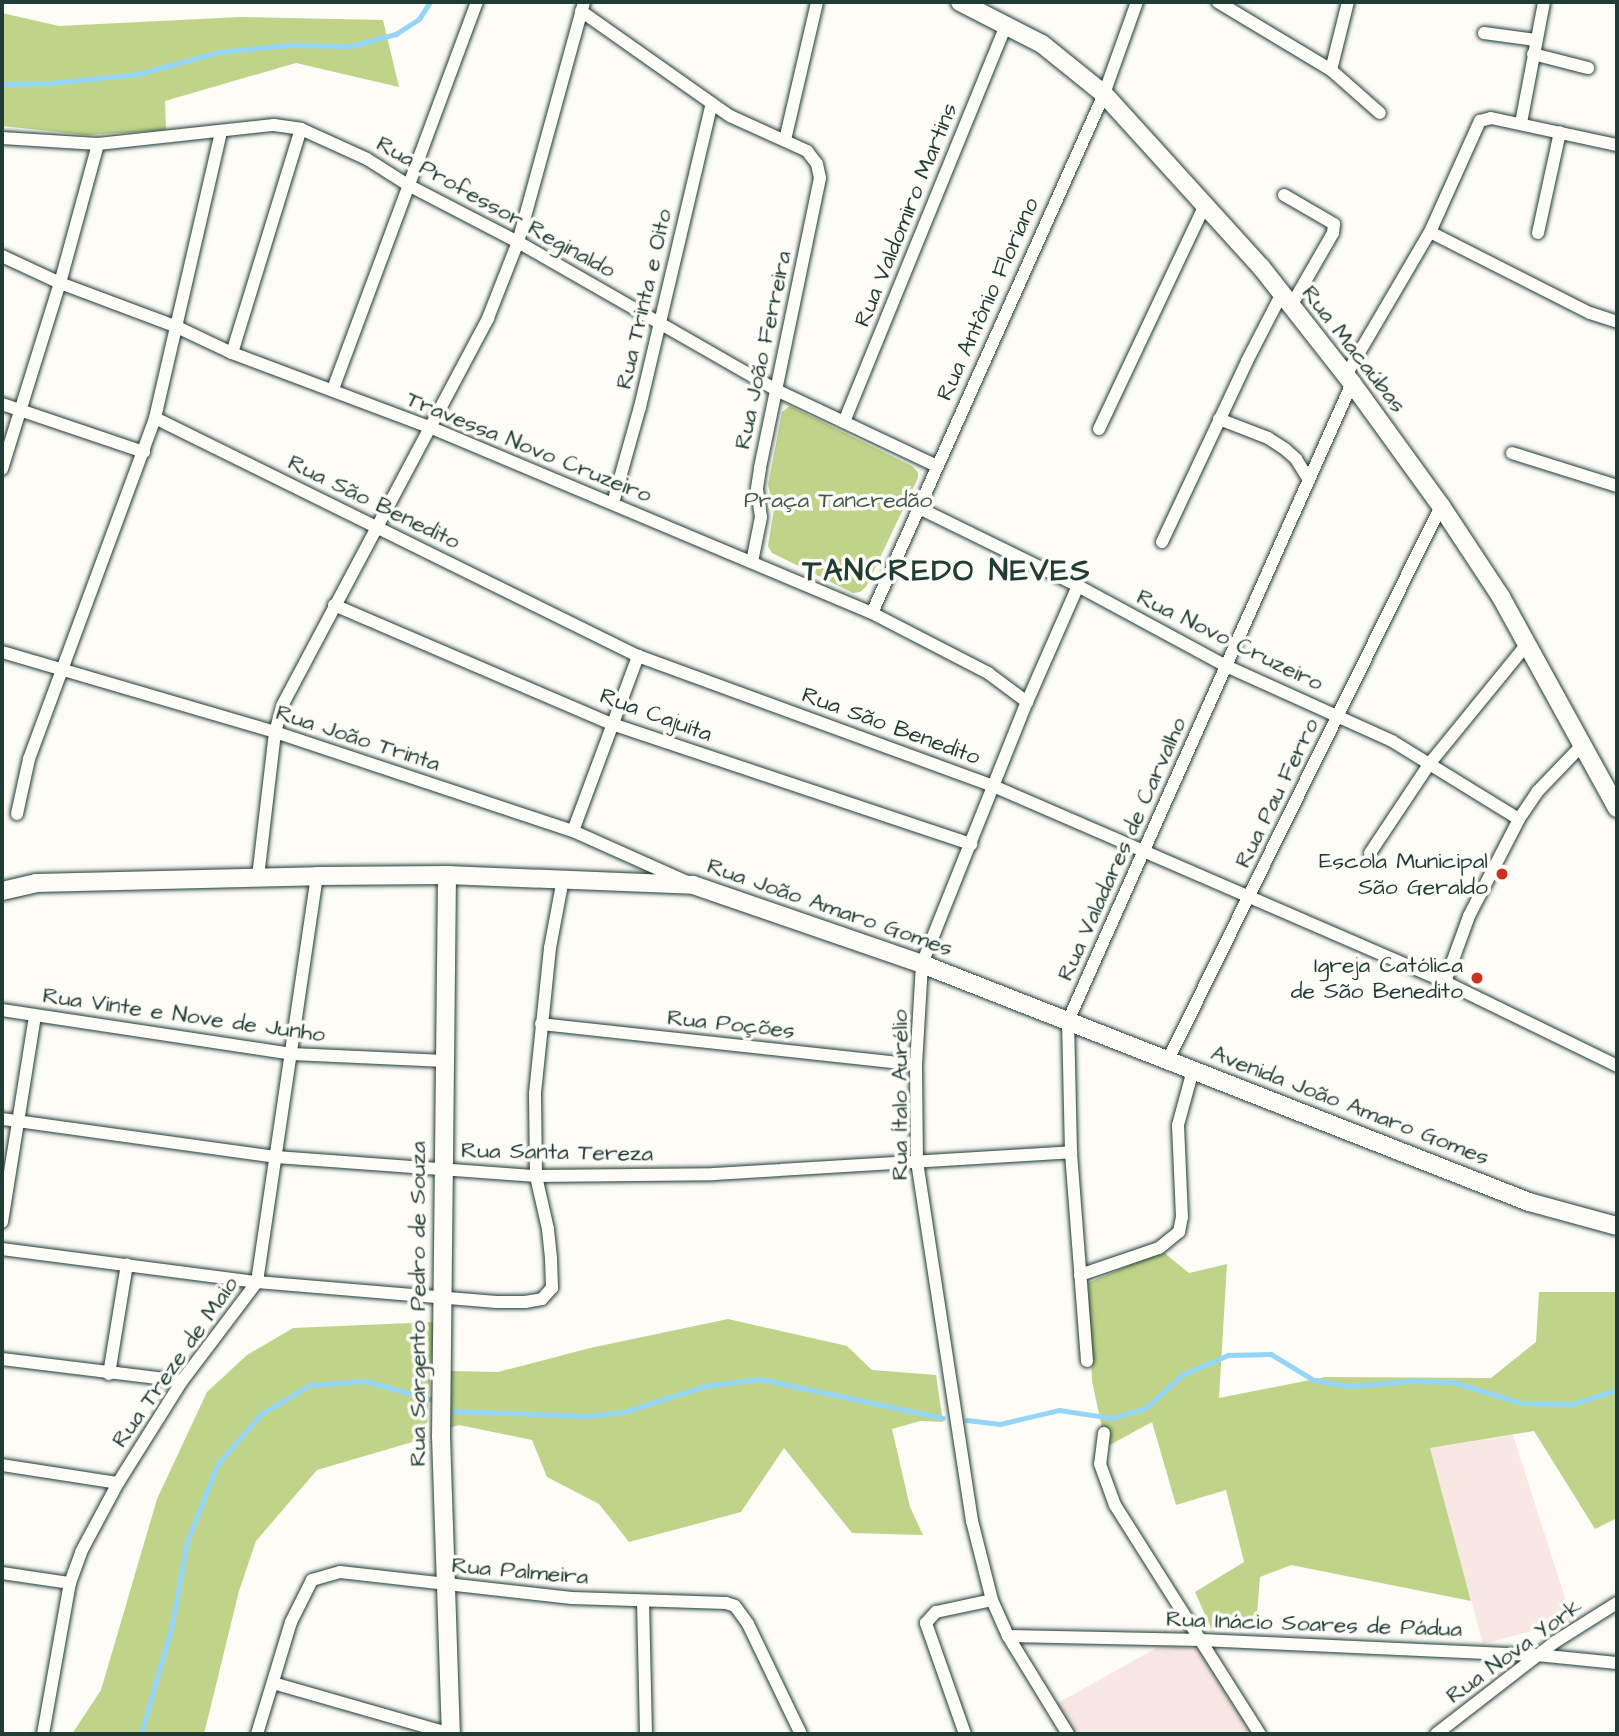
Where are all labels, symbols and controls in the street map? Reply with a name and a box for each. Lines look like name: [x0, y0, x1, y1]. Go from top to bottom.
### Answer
street label: Rua Valdomiro Martins: [848, 99, 964, 331]
street label: Rua Professor Reginaldo: [372, 130, 620, 284]
street label: Rua Antônio Floriano: [931, 193, 1045, 405]
street label: Rua Trinta e Oito: [610, 206, 678, 392]
street label: Rua João Ferreira: [729, 248, 797, 452]
street label: Rua Macaúbas: [1296, 280, 1412, 418]
street label: Travessa Novo Cruzeiro: [402, 385, 656, 509]
street label: Rua São Benedito: [284, 448, 464, 556]
park label: Praça Tancredão: [744, 486, 932, 514]
district label: TANCREDO NEVES: [804, 553, 1090, 589]
street label: Rua Novo Cruzeiro: [1132, 583, 1328, 697]
street label: Rua São Benedito: [798, 681, 984, 771]
street label: Rua Cajuíta: [596, 682, 716, 748]
street label: Rua João Trinta: [272, 698, 444, 778]
street label: Rua Valadares de Carvalho: [1051, 713, 1193, 985]
street label: Rua Pau Ferro: [1229, 714, 1325, 872]
place label: Escola Municipal São Geraldo: [1319, 847, 1488, 901]
street label: Rua João Amaro Gomes: [704, 852, 956, 962]
marker: Escola Municipal São Geraldo: [1494, 866, 1510, 882]
place label: Igreja Católica de São Benedito: [1291, 951, 1463, 1005]
marker: Igreja Católica de São Benedito: [1469, 970, 1485, 986]
street label: Rua Vinte e Nove de Junho: [41, 981, 327, 1049]
street label: Rua Poções: [666, 1004, 796, 1044]
street label: Rua Ítalo Aurélio: [886, 1010, 914, 1180]
street label: Avenida João Amaro Gomes: [1207, 1039, 1493, 1171]
street label: Rua Santa Tereza: [461, 1137, 653, 1167]
street label: Rua Sargento Pedro de Souza: [404, 1141, 432, 1467]
street label: Rua Treze de Maio: [106, 1271, 244, 1453]
street label: Rua Palmeira: [450, 1551, 590, 1591]
street label: Rua Nova York: [1441, 1592, 1587, 1710]
street label: Rua Inácio Soares de Pádua: [1166, 1605, 1462, 1643]

